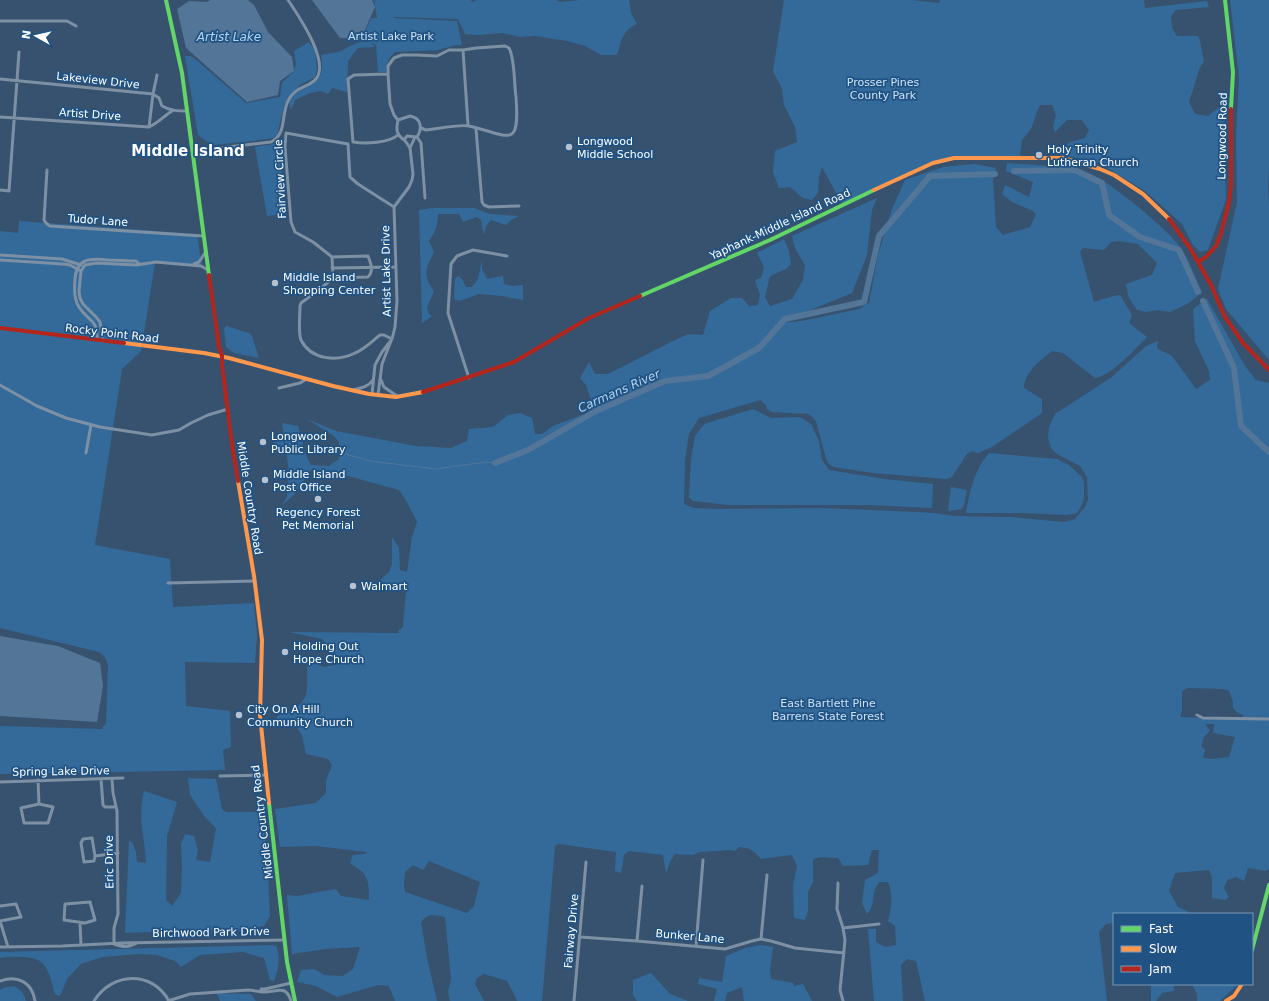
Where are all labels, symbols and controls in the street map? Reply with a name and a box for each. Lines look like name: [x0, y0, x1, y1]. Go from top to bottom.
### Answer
north arrow: [16, 16, 56, 56]
text: N: [20, 29, 34, 40]
water label: Artist Lake: [196, 30, 261, 44]
park label: Artist Lake Park: [348, 30, 435, 43]
street label: Lakeview Drive: [56, 70, 141, 91]
park label: Prosser Pines County Park: [847, 76, 920, 102]
street label: Longwood Road: [1215, 92, 1230, 180]
street label: Artist Drive: [58, 106, 122, 123]
place label: Longwood Middle School: [577, 135, 653, 161]
street label: Fairview Circle: [272, 139, 289, 219]
district label: Middle Island: [131, 142, 245, 160]
marker: Longwood Middle School: [564, 142, 574, 152]
place label: Holy Trinity Lutheran Church: [1047, 143, 1139, 169]
marker: Holy Trinity Lutheran Church: [1034, 150, 1044, 160]
street label: Yaphank-Middle Island Road: [707, 186, 853, 263]
street label: Tudor Lane: [66, 212, 129, 229]
street label: Artist Lake Drive: [379, 225, 394, 317]
place label: Middle Island Shopping Center: [283, 271, 376, 297]
marker: Middle Island Shopping Center: [270, 278, 280, 288]
street label: Rocky Point Road: [64, 321, 160, 346]
water label: Carmans River: [576, 366, 663, 415]
place label: Longwood Public Library: [271, 430, 346, 456]
marker: Longwood Public Library: [258, 437, 268, 447]
street label: Middle Country Road: [234, 440, 265, 556]
place label: Middle Island Post Office: [273, 468, 346, 494]
marker: Middle Island Post Office: [260, 475, 270, 485]
marker: Regency Forest Pet Memorial: [313, 494, 323, 504]
place label: Regency Forest Pet Memorial: [276, 506, 361, 532]
place label: Walmart: [361, 580, 408, 593]
marker: Walmart: [348, 581, 358, 591]
place label: Holding Out Hope Church: [293, 640, 364, 666]
marker: Holding Out Hope Church: [280, 647, 290, 657]
park label: East Bartlett Pine Barrens State Forest: [772, 697, 885, 723]
place label: City On A Hill Community Church: [247, 703, 353, 729]
marker: City On A Hill Community Church: [234, 710, 244, 720]
street label: Spring Lake Drive: [12, 764, 110, 779]
street label: Middle Country Road: [249, 764, 276, 880]
street label: Eric Drive: [103, 835, 116, 889]
street label: Fairway Drive: [562, 893, 581, 969]
legend: [1113, 913, 1253, 985]
text: Fast: [1149, 922, 1173, 936]
street label: Birchwood Park Drive: [152, 925, 270, 940]
street label: Bunker Lane: [655, 927, 725, 946]
text: Slow: [1149, 942, 1177, 956]
text: Jam: [1148, 962, 1172, 976]

